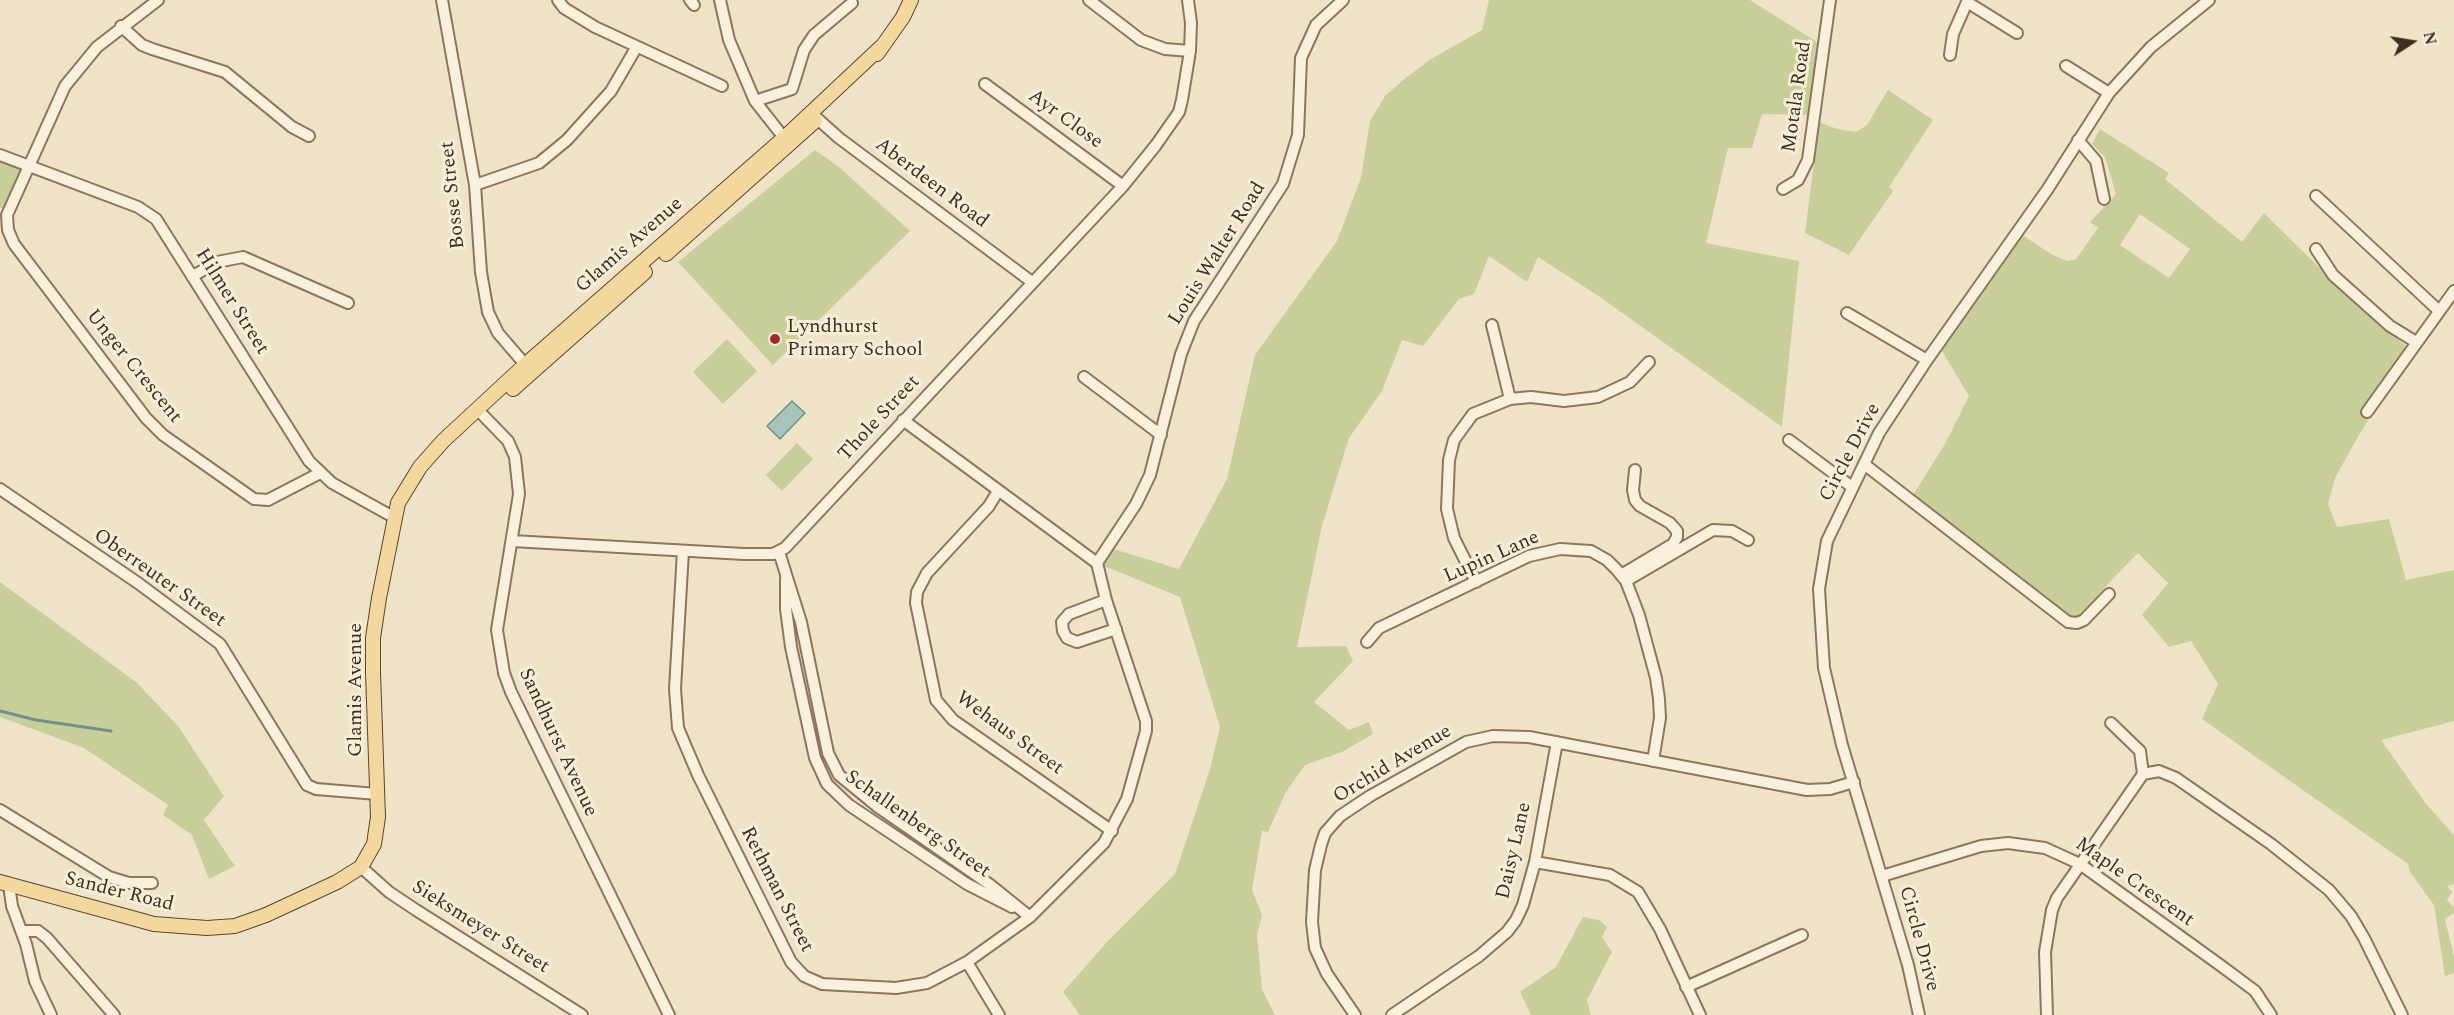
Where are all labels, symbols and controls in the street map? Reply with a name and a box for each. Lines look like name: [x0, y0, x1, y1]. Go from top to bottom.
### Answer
north arrow: [2382, 12, 2442, 72]
text: N: [2417, 29, 2443, 47]
street label: Motala Road: [1778, 40, 1818, 154]
street label: Ayr Close: [1023, 85, 1107, 155]
street label: Aberdeen Road: [870, 134, 992, 234]
street label: Bosse Street: [436, 140, 472, 250]
street label: Louis Walter Road: [1164, 178, 1272, 330]
street label: Glamis Avenue: [572, 193, 688, 299]
street label: Hilmer Street: [189, 244, 273, 360]
street label: Unger Crescent: [80, 305, 186, 429]
place label: Lyndhurst Primary School: [787, 316, 923, 363]
marker: Lyndhurst Primary School: [768, 332, 782, 346]
street label: Thole Street: [834, 371, 926, 467]
street label: Circle Drive: [1815, 400, 1887, 506]
street label: Oberreuter Street: [88, 524, 230, 634]
street label: Lupin Lane: [1441, 526, 1543, 590]
street label: Glamis Avenue: [345, 623, 369, 757]
street label: Sandhurst Avenue: [512, 665, 602, 821]
street label: Wehaus Street: [950, 687, 1068, 781]
street label: Orchid Avenue: [1330, 720, 1456, 810]
street label: Schallenberg Street: [840, 766, 994, 884]
street label: Daisy Lane: [1492, 800, 1538, 902]
street label: Rethman Street: [734, 823, 818, 957]
street label: Maple Crescent: [2070, 833, 2198, 933]
street label: Sander Road: [62, 868, 176, 918]
street label: Sieksmeyer Street: [407, 876, 553, 980]
street label: Circle Drive: [1892, 884, 1944, 994]

